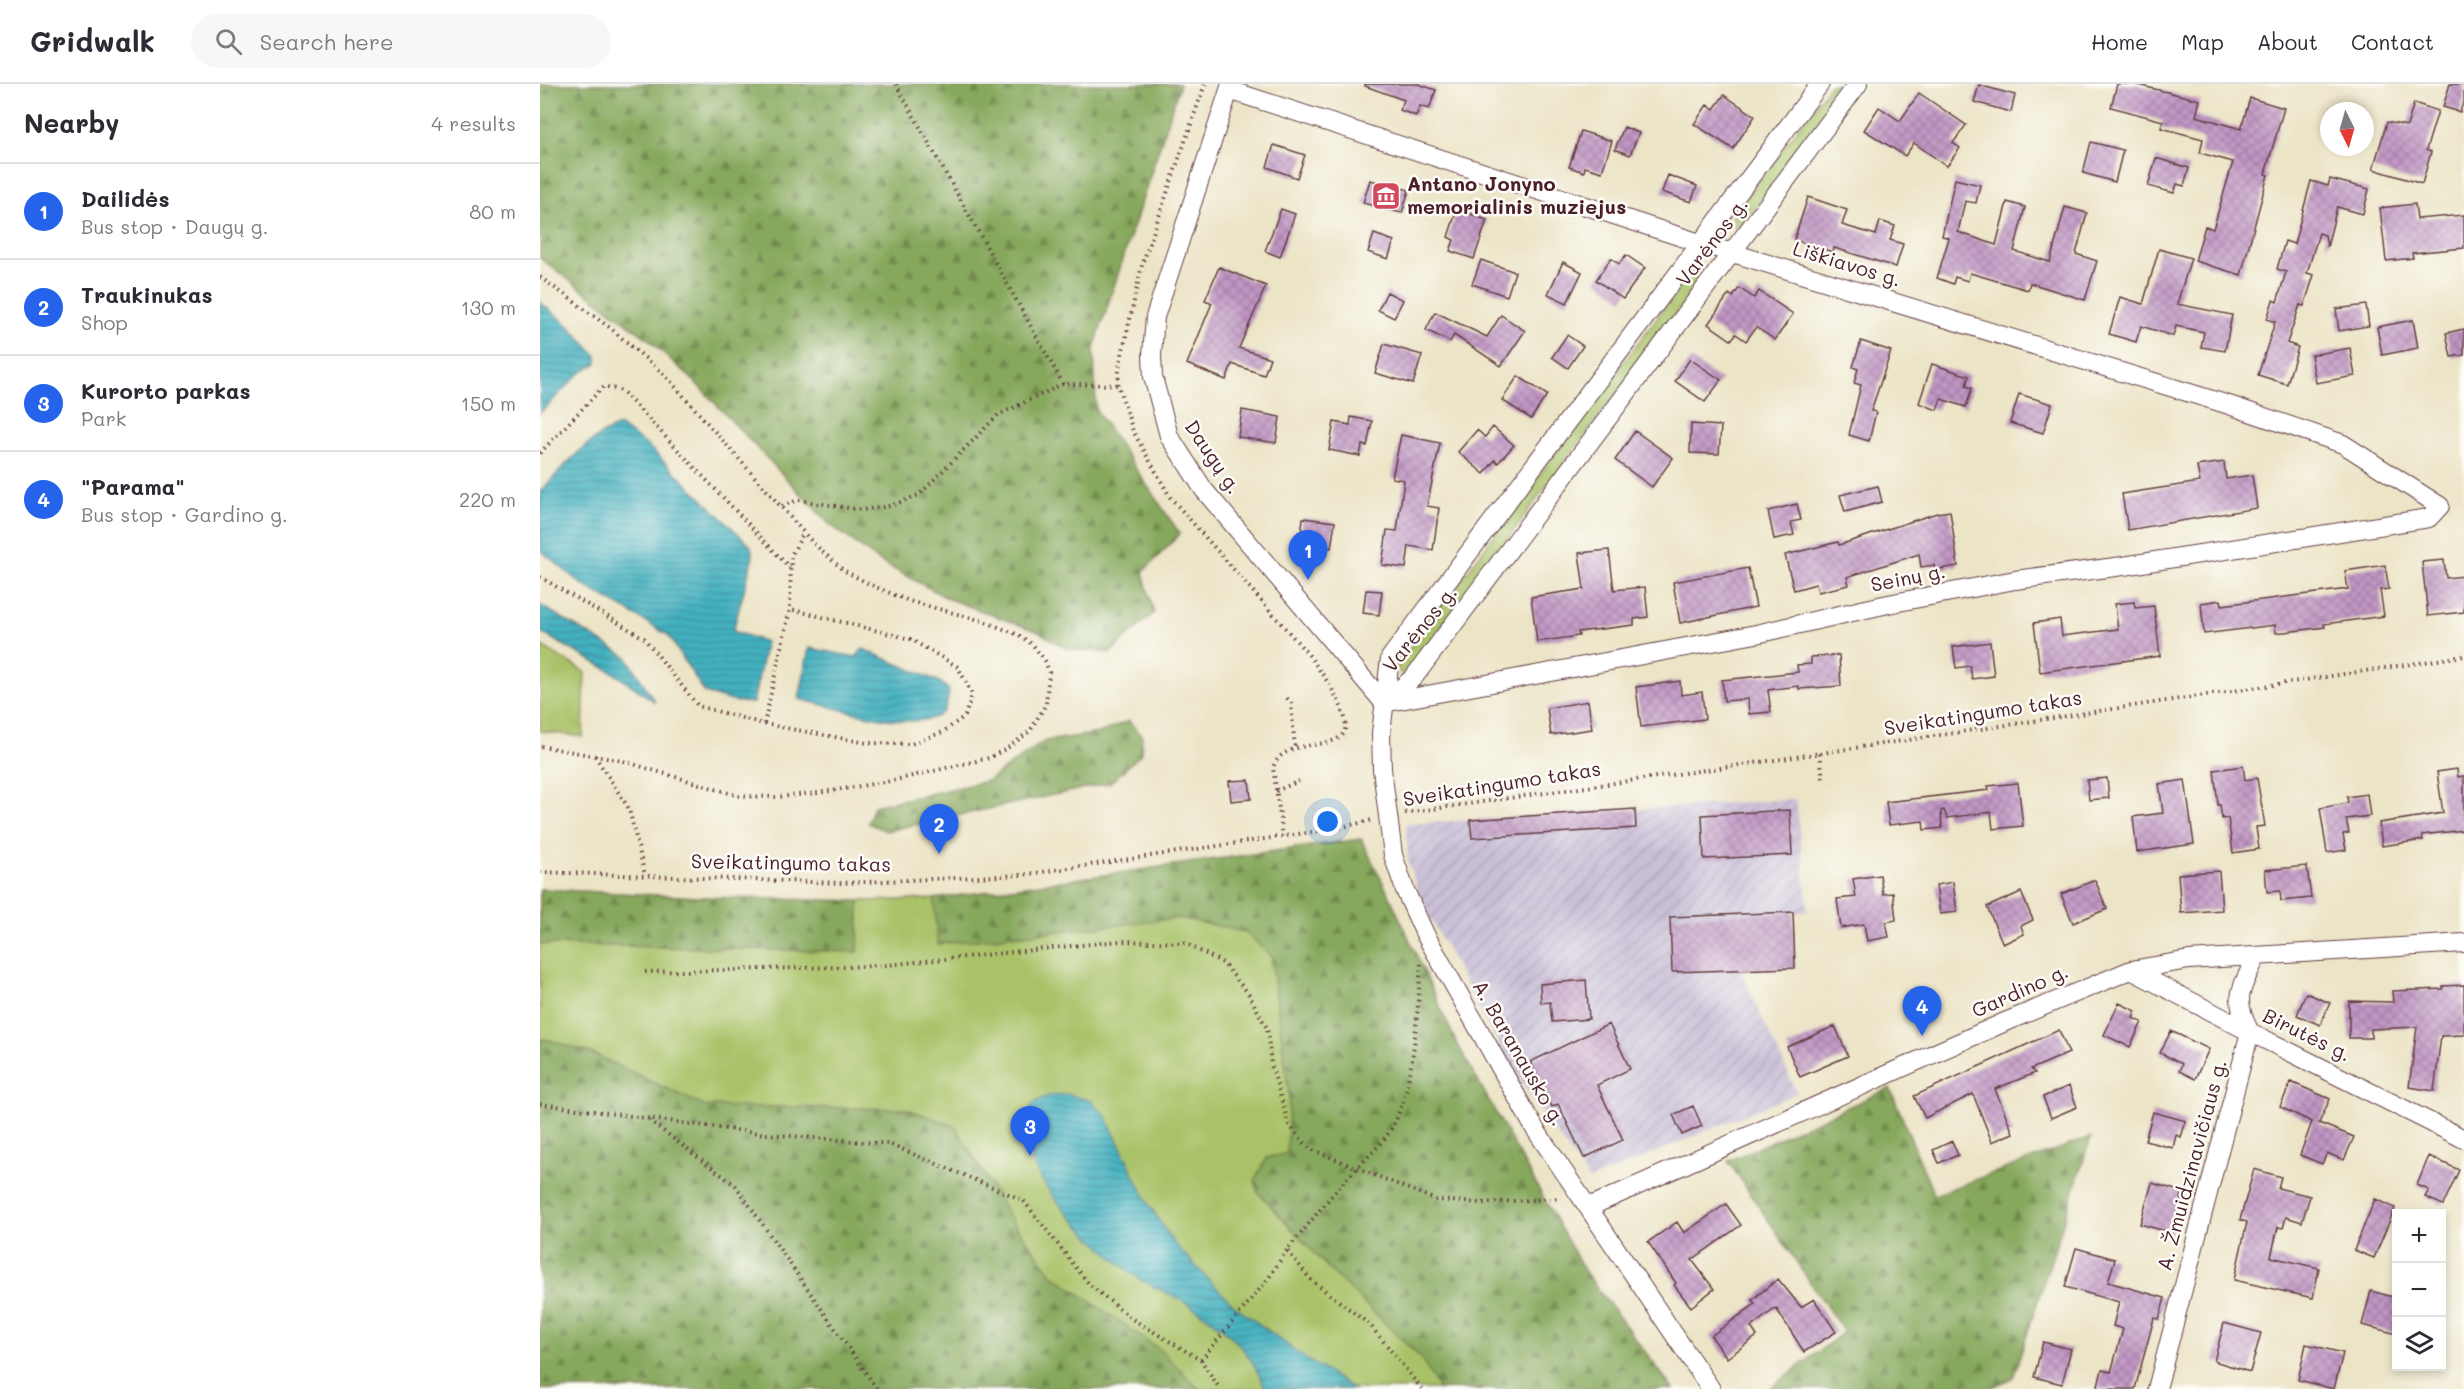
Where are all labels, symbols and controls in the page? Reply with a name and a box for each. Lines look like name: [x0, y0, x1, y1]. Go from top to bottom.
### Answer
search box: [191, 14, 611, 68]
text: Gridwalk: [30, 23, 155, 59]
icon: search: [212, 25, 245, 58]
text: Search here: [260, 27, 394, 56]
text: Home: [2091, 28, 2148, 55]
text: Map: [2181, 28, 2224, 55]
text: About: [2257, 28, 2318, 55]
text: Contact: [2351, 28, 2434, 55]
north arrow: [2320, 102, 2374, 156]
text: Nearby: [24, 106, 119, 140]
text: 4 results: [431, 110, 516, 136]
place label: Antano Jonyno memorialinis muziejus: [1407, 170, 1626, 219]
museum icon: Antano Jonyno memorialinis muziejus: [1370, 180, 1402, 212]
text: Dailidės: [81, 184, 170, 213]
street label: Varėnos g.: [1669, 192, 1753, 291]
text: 1: [39, 198, 48, 224]
text: 80 m: [469, 198, 516, 224]
text: Bus stop · Daugų g.: [81, 213, 268, 239]
street label: Liškiavos g.: [1790, 234, 1904, 292]
text: Traukinukas: [81, 280, 213, 309]
text: 2: [38, 294, 49, 320]
text: 130 m: [461, 294, 516, 320]
text: Shop: [81, 309, 128, 335]
text: Kurorto parkas: [81, 376, 251, 405]
text: 3: [38, 390, 50, 416]
text: 150 m: [461, 390, 516, 416]
text: Park: [81, 405, 126, 431]
street label: Daugų g.: [1180, 415, 1248, 498]
text: "Parama": [81, 472, 185, 501]
text: 4: [37, 486, 50, 512]
text: 220 m: [459, 486, 516, 512]
text: Bus stop · Gardino g.: [81, 501, 288, 527]
pin: 1: [1288, 530, 1328, 580]
street label: Seinų g.: [1868, 557, 1947, 597]
street label: Varėnos g.: [1376, 580, 1462, 677]
street label: Sveikatingumo takas: [1882, 684, 2084, 741]
street label: Sveikatingumo takas: [1401, 755, 1603, 812]
pin: 2: [920, 804, 958, 854]
your location: [1313, 807, 1342, 836]
street label: Sveikatingumo takas: [691, 847, 891, 877]
street label: Gardino g.: [1967, 957, 2072, 1023]
street label: A. Baranausko g.: [1468, 975, 1572, 1130]
pin: 4: [1902, 986, 1942, 1036]
street label: Birutės g.: [2259, 1002, 2356, 1067]
street label: A. Žmuidzinavičiaus g.: [2150, 1056, 2232, 1273]
pin: 3: [1010, 1106, 1050, 1156]
map controls: [2392, 1209, 2446, 1371]
button: +: [2392, 1209, 2446, 1263]
button: −: [2392, 1263, 2446, 1317]
button: layers: [2392, 1317, 2446, 1371]

